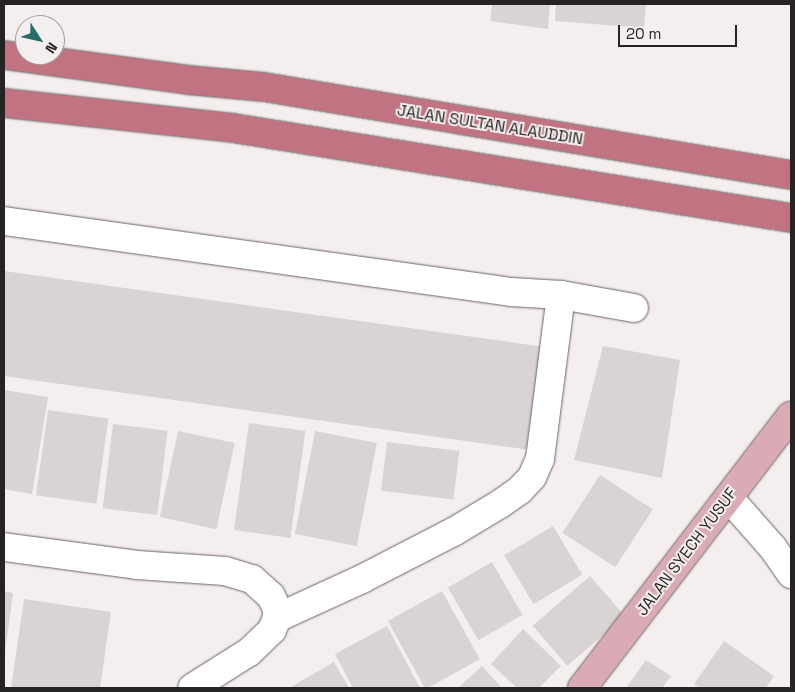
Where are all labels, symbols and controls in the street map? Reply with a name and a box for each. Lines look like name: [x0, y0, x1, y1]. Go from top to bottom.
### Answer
north arrow: [15, 15, 65, 65]
scale bar: [620, 15, 739, 47]
text: 20 m: [626, 24, 661, 43]
text: N: [41, 39, 62, 57]
street label: JALAN SULTAN ALAUDDIN: [396, 101, 584, 149]
street label: JALAN SYECH YUSUF: [633, 484, 741, 620]

